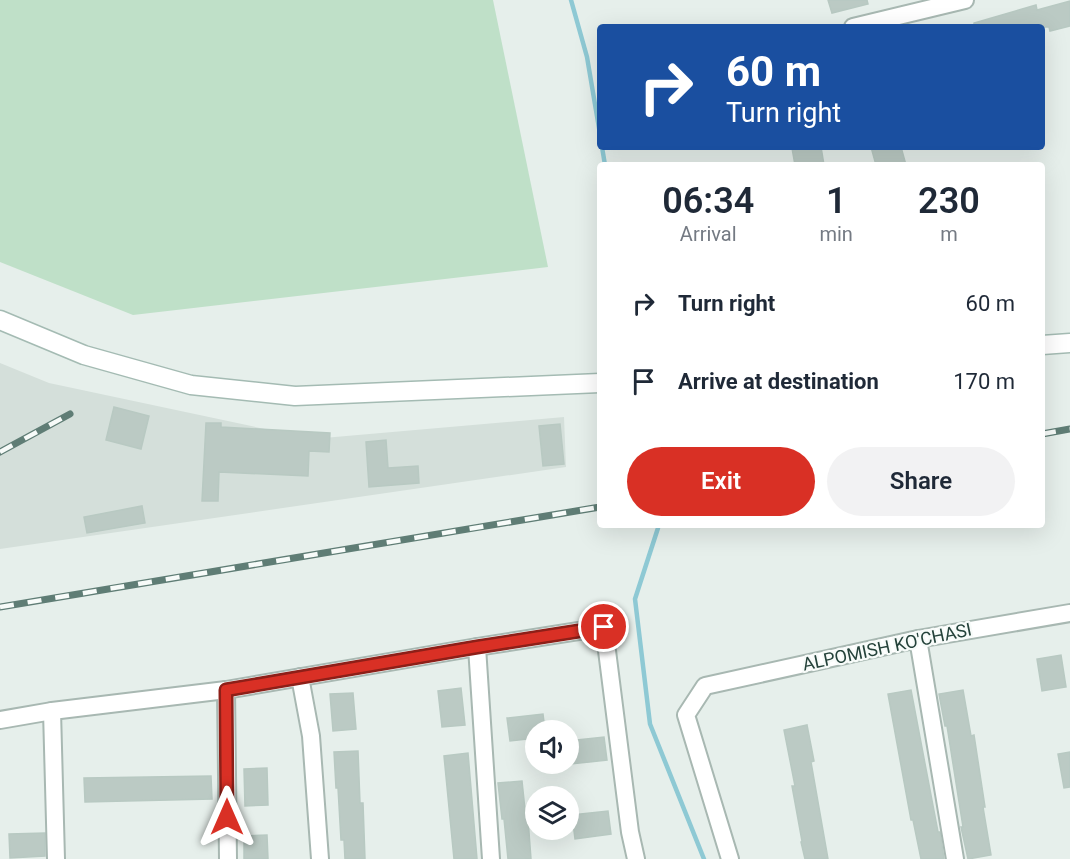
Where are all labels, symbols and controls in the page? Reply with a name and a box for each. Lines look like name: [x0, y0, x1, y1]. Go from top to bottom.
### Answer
text: 60 m: [726, 47, 821, 96]
icon: right: [627, 48, 705, 126]
text: Turn right: [726, 97, 841, 129]
text: 06:34: [662, 180, 754, 222]
text: 1: [826, 180, 846, 222]
text: 230: [918, 180, 980, 222]
text: Arrival: [680, 222, 737, 246]
text: min: [819, 222, 853, 246]
text: m: [940, 222, 958, 246]
icon: right: [627, 287, 660, 320]
text: Turn right: [678, 291, 775, 316]
text: 60 m: [966, 291, 1015, 316]
icon: arrive: [627, 365, 660, 398]
text: Arrive at destination: [678, 369, 879, 394]
text: 170 m: [953, 369, 1015, 394]
button: Exit: [627, 447, 815, 516]
button: Share: [827, 447, 1015, 516]
pin: [578, 601, 629, 652]
icon: arrive: [587, 610, 620, 643]
street label: ALPOMISH KO'CHASI: [800, 618, 973, 675]
map controls: [525, 720, 579, 840]
button: sound: [525, 720, 579, 774]
position arrow: [195, 785, 259, 849]
button: layers: [525, 786, 579, 840]

